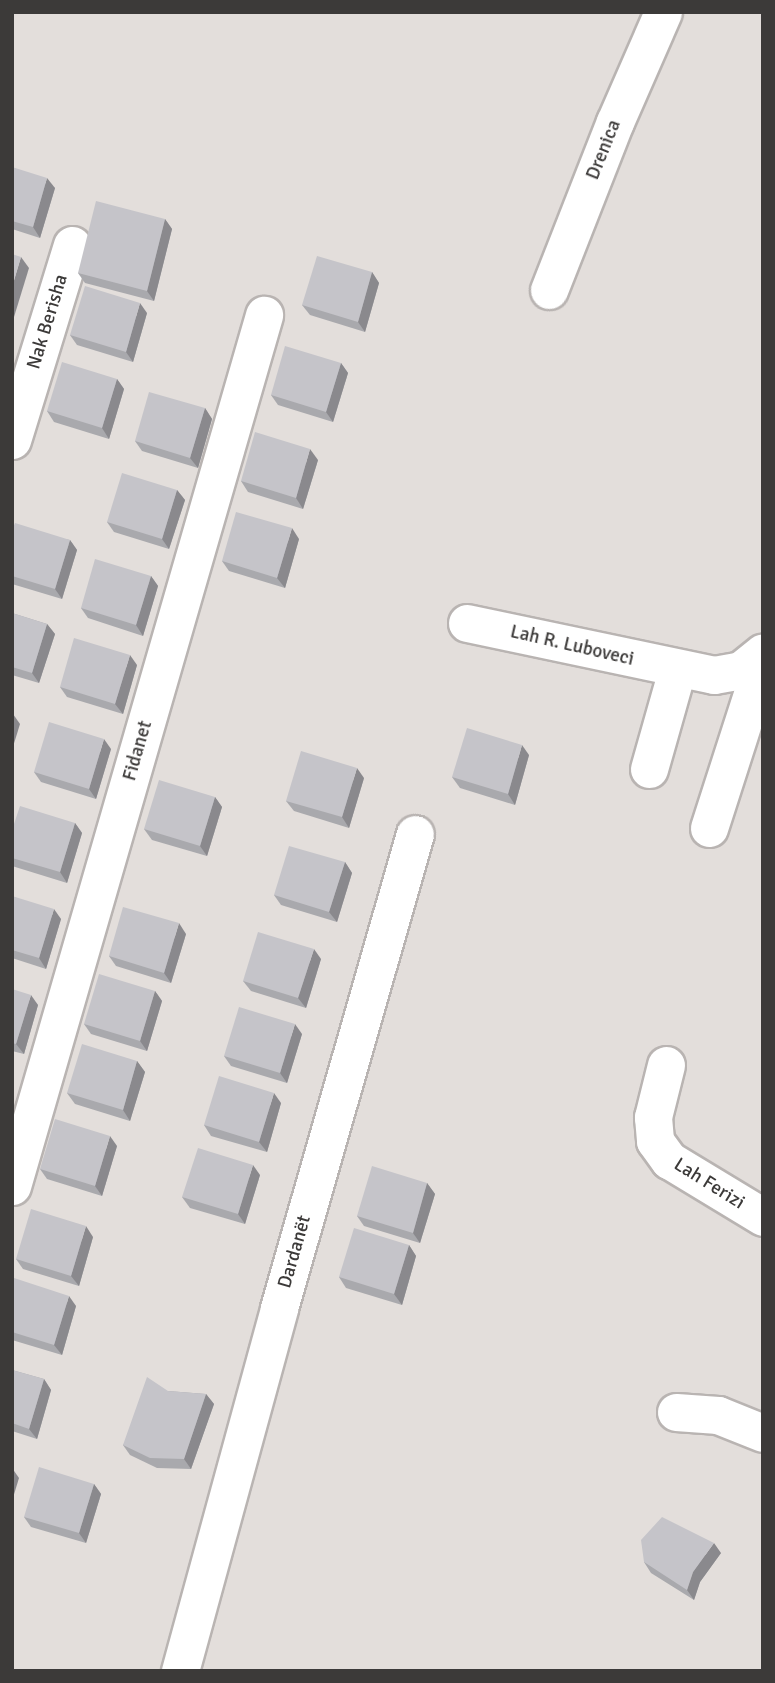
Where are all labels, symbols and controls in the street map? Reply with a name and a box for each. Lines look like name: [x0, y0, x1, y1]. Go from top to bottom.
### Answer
street label: Drenica: [582, 117, 626, 183]
street label: Nak Berisha: [23, 272, 73, 372]
street label: Lah R. Luboveci: [508, 621, 636, 671]
street label: Fidanet: [119, 718, 157, 784]
street label: Lah Ferizi: [670, 1153, 748, 1215]
street label: Dardanët: [274, 1213, 316, 1291]

